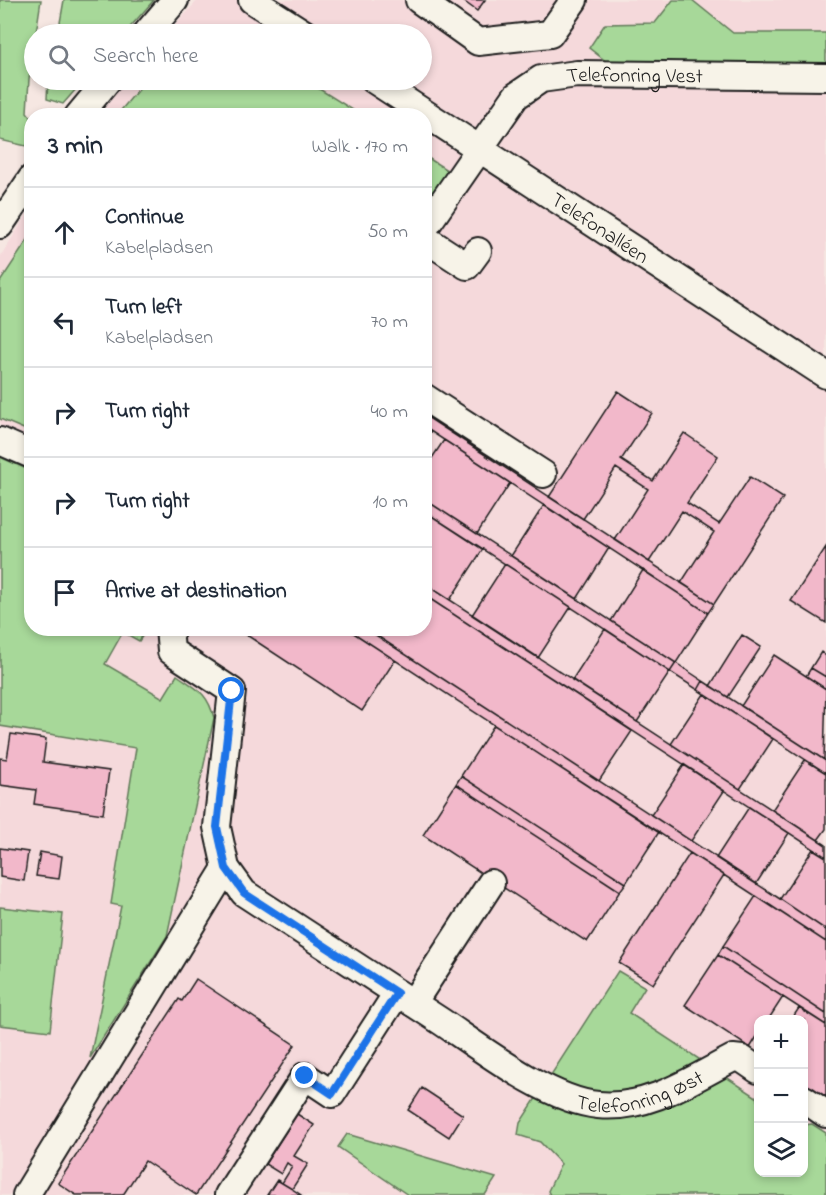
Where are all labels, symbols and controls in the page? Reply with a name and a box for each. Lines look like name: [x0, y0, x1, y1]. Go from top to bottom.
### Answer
search box: [24, 24, 432, 90]
icon: search: [45, 41, 78, 74]
text: Search here: [93, 41, 198, 73]
street label: Telefonring Vest: [565, 61, 703, 94]
text: 3 min: [48, 128, 103, 166]
text: Walk · 170 m: [312, 133, 408, 162]
street label: Telefonalléen: [544, 186, 654, 272]
text: Continue: [105, 202, 184, 234]
icon: ahead: [48, 216, 81, 249]
text: 50 m: [367, 218, 408, 247]
text: Kabelpladsen: [105, 234, 213, 263]
text: Turn left: [105, 292, 182, 324]
icon: left: [48, 306, 81, 339]
text: 70 m: [371, 308, 408, 337]
text: Kabelpladsen: [105, 324, 213, 353]
icon: right: [48, 396, 81, 429]
text: Turn right: [105, 396, 190, 428]
text: 40 m: [371, 398, 408, 427]
icon: right: [48, 486, 81, 519]
text: Turn right: [105, 486, 190, 518]
text: 10 m: [372, 488, 408, 517]
icon: arrive: [48, 576, 81, 609]
text: Arrive at destination: [105, 576, 287, 608]
route start: [218, 677, 244, 703]
map controls: [754, 1015, 808, 1177]
button: +: [754, 1015, 808, 1069]
route end: [291, 1062, 317, 1088]
street label: Telefonring Øst: [572, 1064, 709, 1123]
button: −: [754, 1069, 808, 1123]
button: layers: [754, 1123, 808, 1177]

